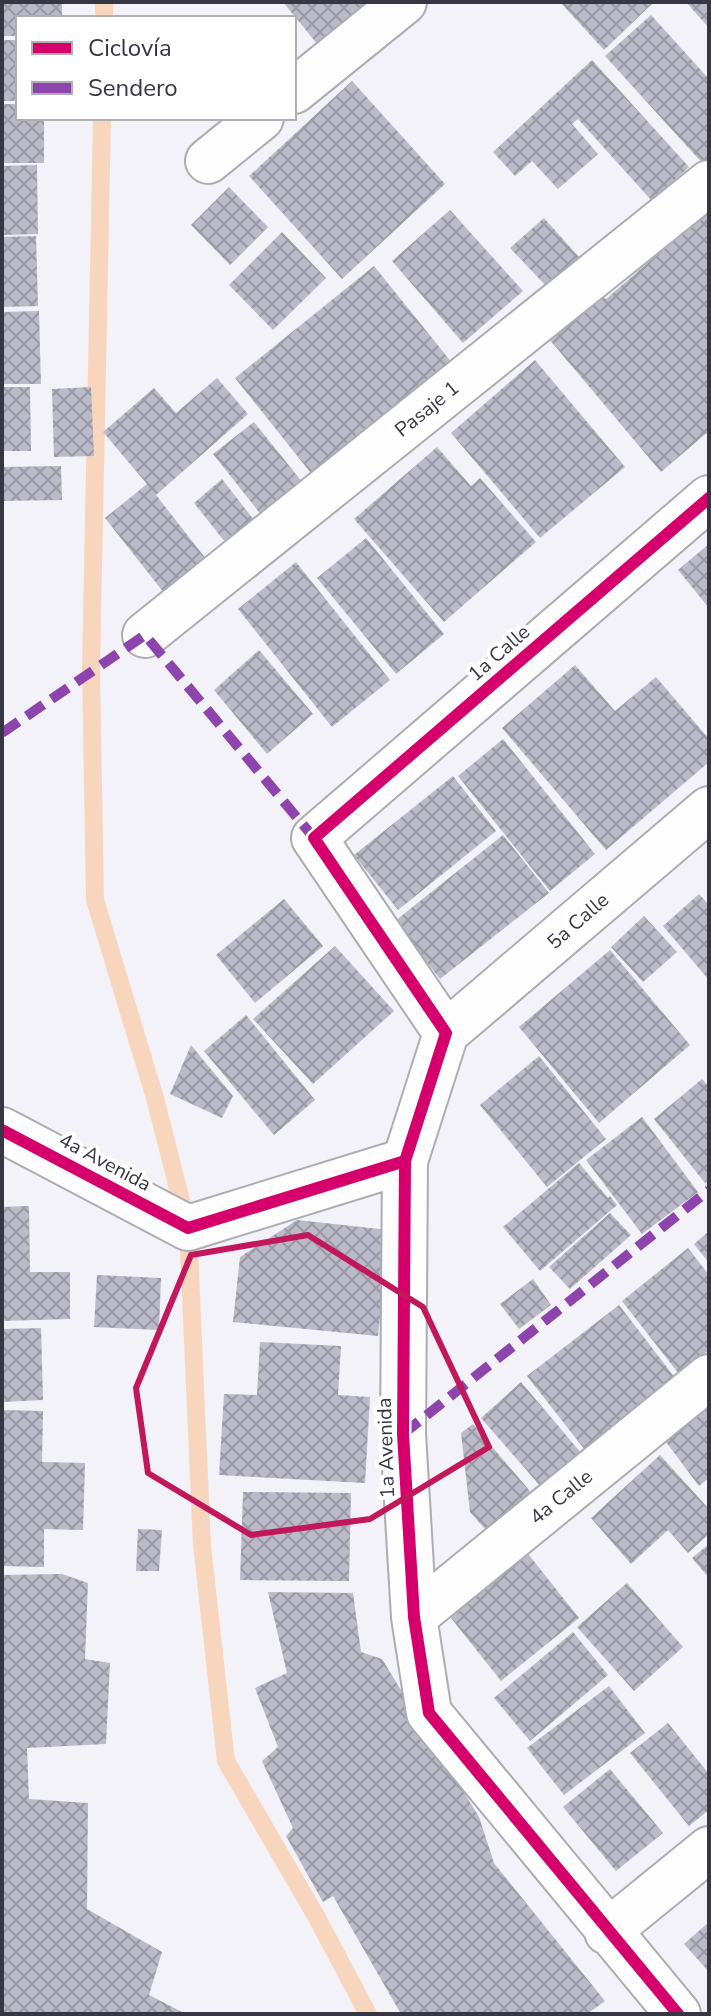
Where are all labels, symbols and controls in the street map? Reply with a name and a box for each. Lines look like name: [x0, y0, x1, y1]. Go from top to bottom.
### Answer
legend: [16, 16, 296, 120]
text: Ciclovía: [88, 32, 172, 64]
text: Sendero: [88, 72, 178, 104]
street label: Pasaje 1: [389, 375, 465, 443]
street label: 1a Calle: [462, 619, 536, 687]
street label: 5a Calle: [541, 887, 615, 955]
street label: 4a Avenida: [54, 1126, 156, 1198]
street label: 1a Avenida: [371, 1397, 401, 1499]
street label: 4a Calle: [524, 1463, 598, 1531]

